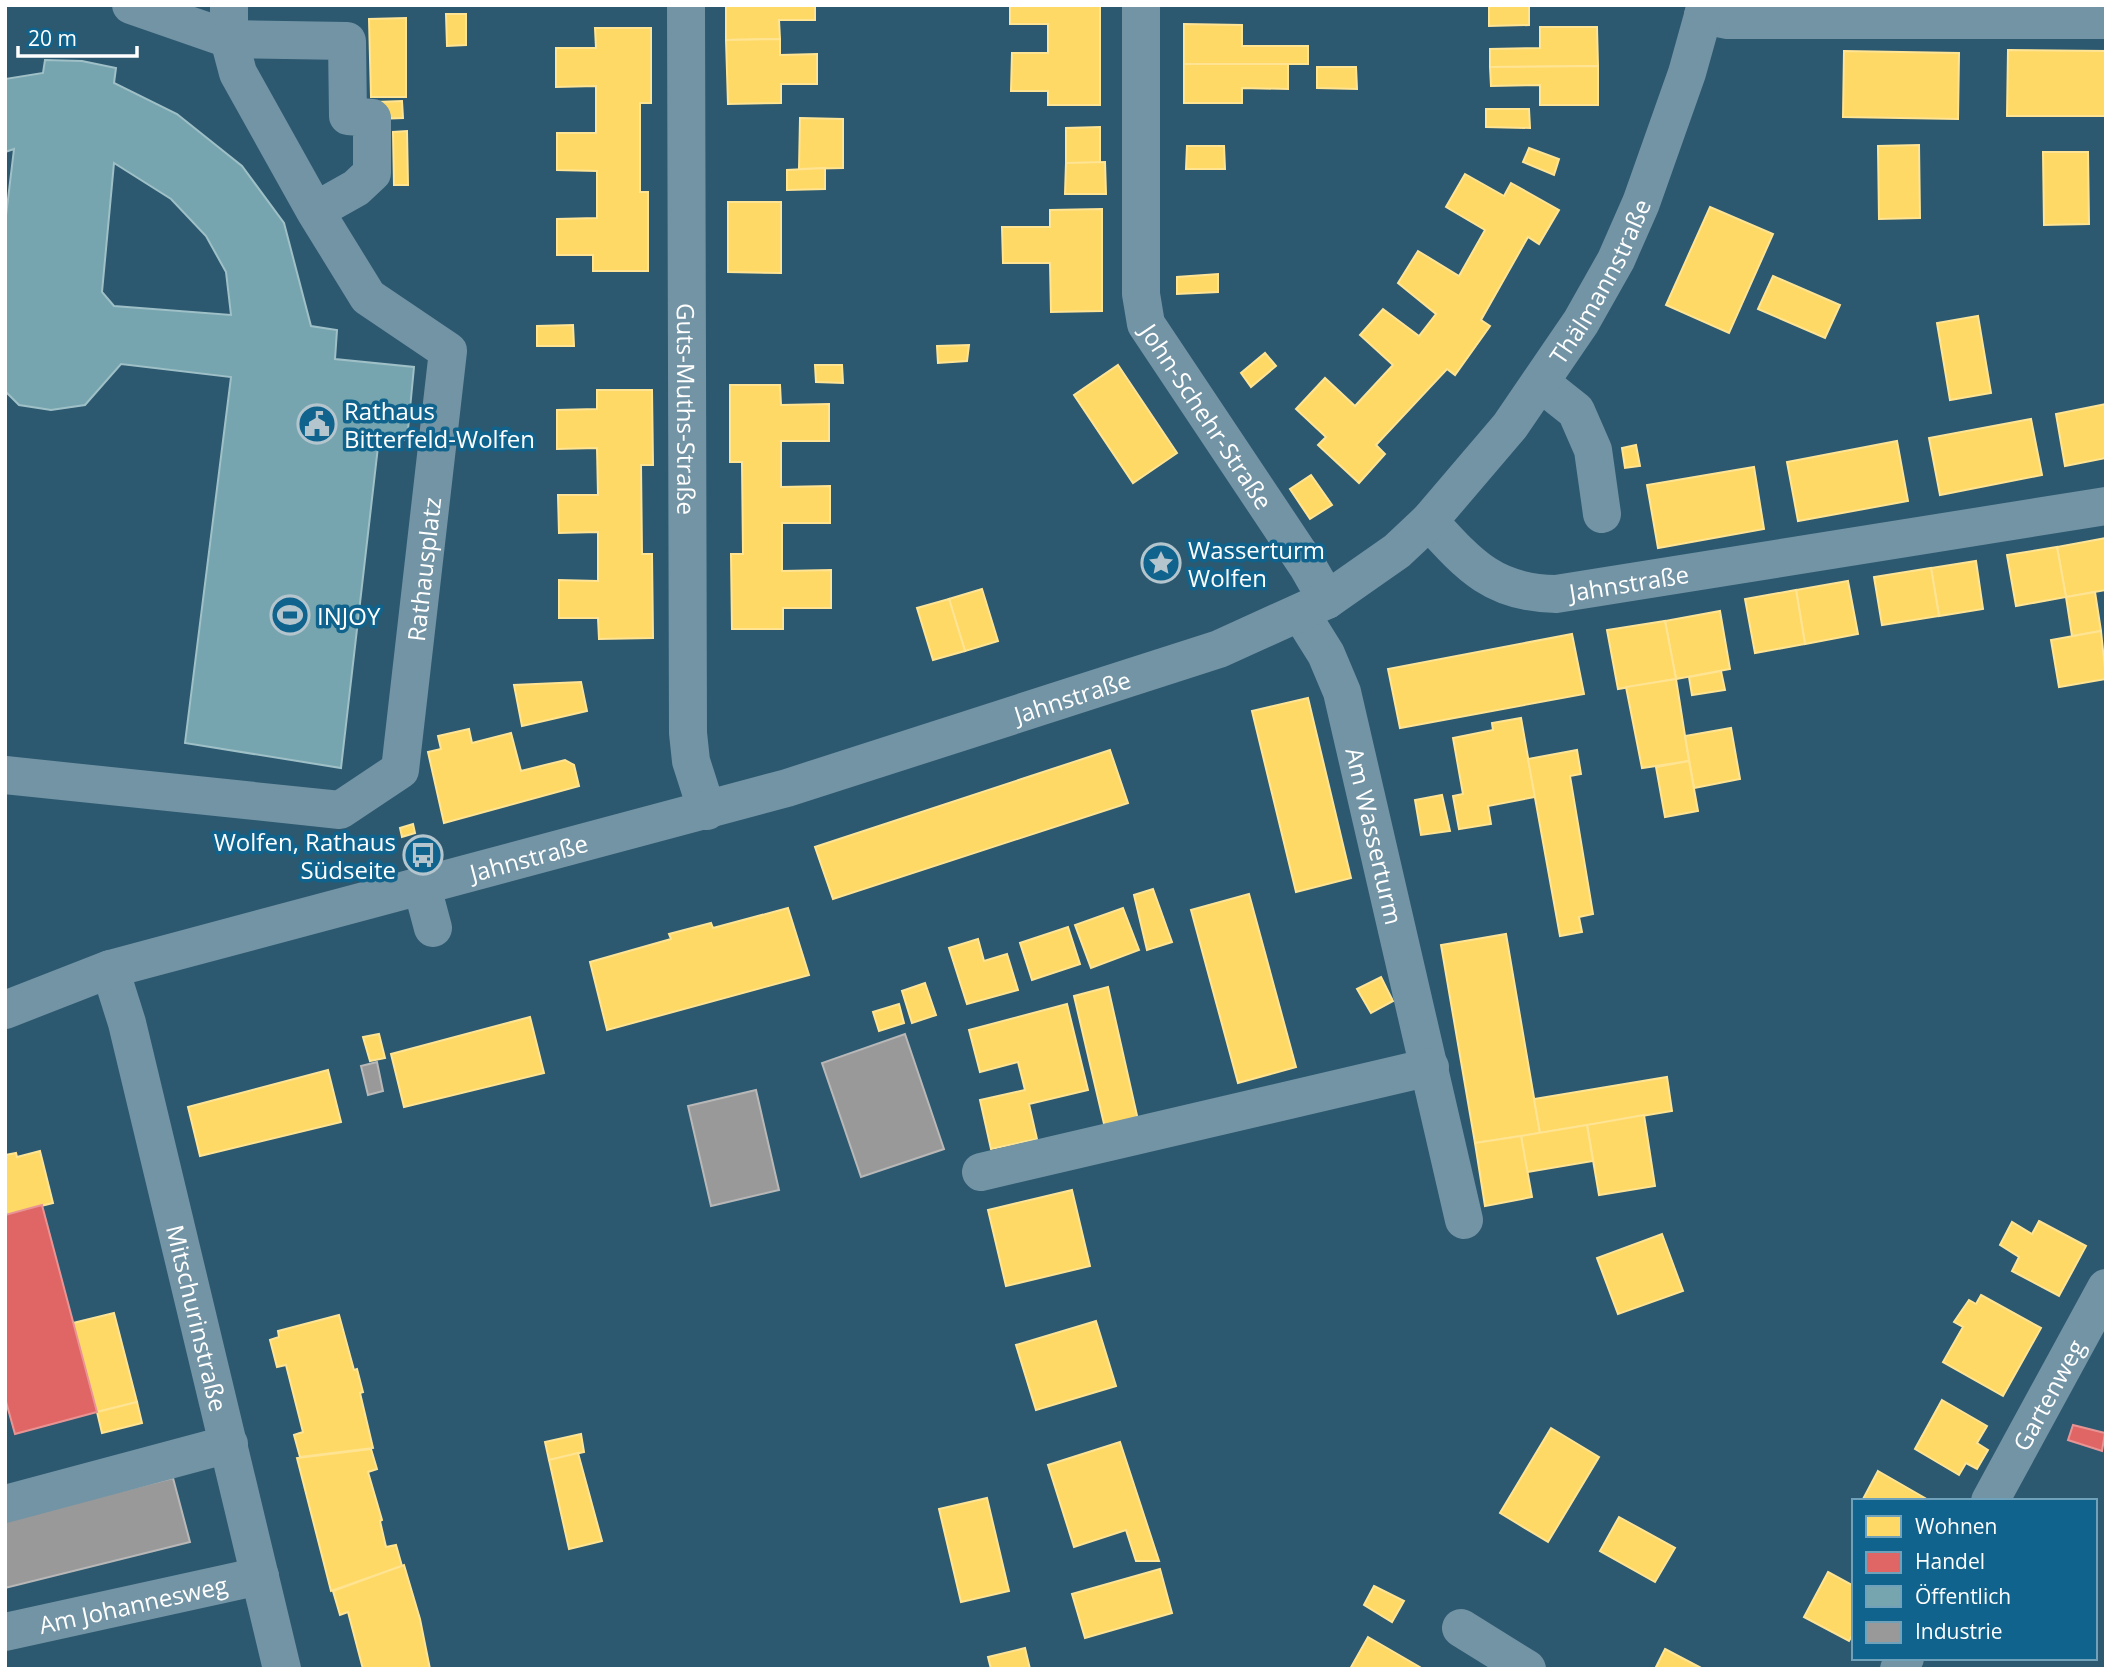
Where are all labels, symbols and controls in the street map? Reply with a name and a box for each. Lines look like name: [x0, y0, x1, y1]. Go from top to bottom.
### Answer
scale bar: [18, 14, 136, 58]
text: 20 m: [28, 24, 77, 52]
street label: Thälmannstraße: [1541, 193, 1658, 370]
street label: Guts-Muths-Straße: [670, 303, 704, 515]
street label: John-Schehr-Straße: [1132, 315, 1281, 515]
place label: Rathaus Bitterfeld-Wolfen: [344, 394, 535, 455]
public building icon: Rathaus Bitterfeld-Wolfen: [296, 403, 338, 445]
street label: Rathausplatz: [398, 495, 448, 643]
place label: Wasserturm Wolfen: [1188, 533, 1325, 594]
place icon: Wasserturm Wolfen: [1140, 542, 1182, 584]
street label: Jahnstraße: [1565, 557, 1691, 608]
sports icon: INJOY: [269, 594, 311, 636]
place label: INJOY: [317, 599, 381, 632]
street label: Jahnstraße: [1008, 662, 1135, 731]
street label: Am Wasserturm: [1339, 744, 1412, 928]
place label: Wolfen, Rathaus Südseite: [214, 825, 396, 886]
street label: Jahnstraße: [464, 826, 591, 889]
bus stop icon: Wolfen, Rathaus Südseite: [402, 834, 444, 876]
street label: Mitschurinstraße: [159, 1221, 236, 1415]
street label: Gartenweg: [2004, 1333, 2092, 1456]
legend: [1852, 1499, 2097, 1660]
text: Wohnen: [1915, 1512, 1997, 1540]
text: Handel: [1915, 1547, 1985, 1575]
street label: Am Johannesweg: [36, 1567, 230, 1641]
text: Öffentlich: [1915, 1582, 2011, 1610]
text: Industrie: [1915, 1617, 2003, 1645]

